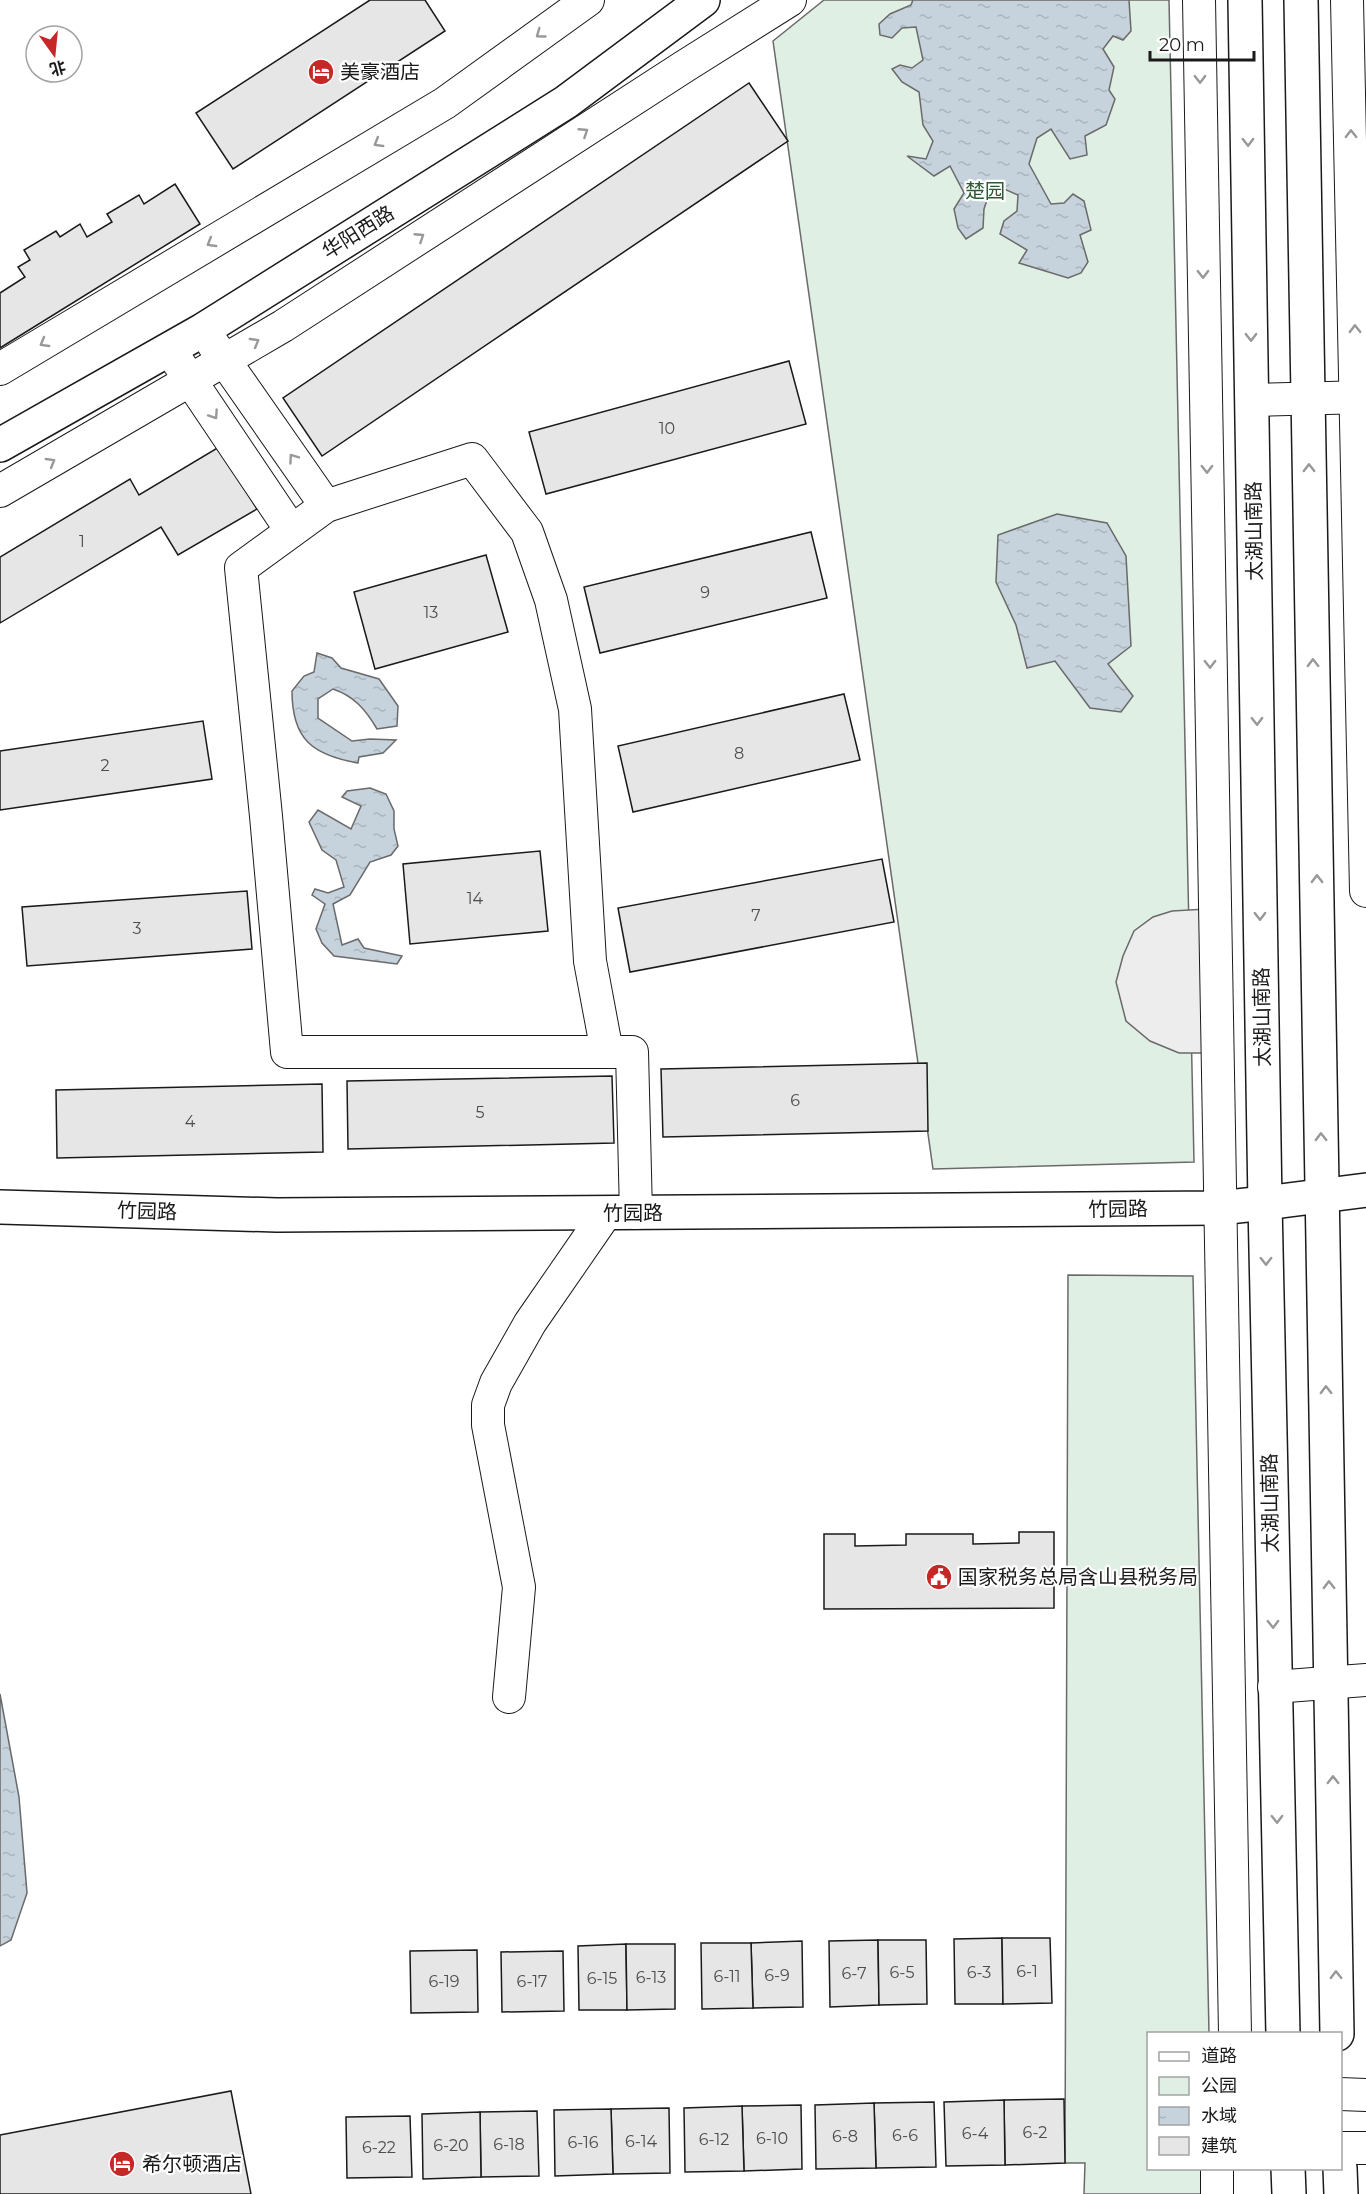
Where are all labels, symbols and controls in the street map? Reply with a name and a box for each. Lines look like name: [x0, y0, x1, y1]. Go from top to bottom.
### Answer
north arrow: [24, 24, 84, 84]
scale bar: [1150, 24, 1254, 62]
one-way arrow: [536, 27, 547, 38]
text: 20 m: [1159, 34, 1205, 56]
text: 北: [48, 57, 68, 79]
hotel icon: 美豪酒店: [306, 57, 336, 87]
place label: 美豪酒店: [340, 60, 420, 84]
one-way arrow: [1194, 75, 1206, 84]
one-way arrow: [577, 128, 588, 139]
one-way arrow: [1344, 129, 1357, 138]
one-way arrow: [374, 135, 384, 147]
one-way arrow: [1241, 138, 1254, 147]
park label: 楚园: [965, 179, 1005, 203]
street label: 华阳西路: [318, 201, 398, 263]
one-way arrow: [414, 233, 424, 245]
one-way arrow: [207, 236, 217, 247]
one-way arrow: [1197, 270, 1209, 279]
one-way arrow: [1349, 324, 1361, 333]
one-way arrow: [1245, 333, 1257, 342]
one-way arrow: [40, 336, 50, 347]
one-way arrow: [249, 338, 259, 349]
one-way arrow: [207, 408, 218, 419]
house number: 10: [659, 419, 675, 438]
one-way arrow: [289, 453, 300, 464]
one-way arrow: [44, 457, 55, 469]
one-way arrow: [1303, 464, 1315, 473]
one-way arrow: [1200, 465, 1213, 474]
street label: 太湖山南路: [1241, 481, 1267, 581]
house number: 1: [79, 532, 85, 551]
house number: 9: [700, 583, 710, 602]
house number: 13: [424, 603, 438, 622]
one-way arrow: [1306, 659, 1319, 668]
one-way arrow: [1204, 660, 1216, 669]
one-way arrow: [1251, 717, 1263, 726]
house number: 8: [734, 744, 744, 763]
house number: 2: [100, 756, 110, 775]
one-way arrow: [1310, 875, 1323, 884]
house number: 14: [467, 889, 484, 908]
house number: 7: [751, 906, 761, 925]
one-way arrow: [1254, 912, 1266, 921]
house number: 3: [132, 919, 142, 938]
street label: 太湖山南路: [1249, 967, 1275, 1067]
house number: 6: [790, 1091, 800, 1110]
house number: 5: [475, 1103, 485, 1122]
house number: 4: [185, 1112, 196, 1131]
one-way arrow: [1315, 1133, 1328, 1142]
street label: 竹园路: [1088, 1196, 1148, 1222]
street label: 竹园路: [117, 1198, 177, 1224]
street label: 竹园路: [603, 1201, 663, 1225]
one-way arrow: [1260, 1257, 1272, 1266]
one-way arrow: [1320, 1386, 1332, 1395]
street label: 太湖山南路: [1257, 1453, 1283, 1553]
public building icon: 国家税务总局含山县税务局: [924, 1562, 954, 1592]
place label: 国家税务总局含山县税务局: [958, 1565, 1198, 1589]
one-way arrow: [1323, 1581, 1336, 1590]
one-way arrow: [1267, 1620, 1279, 1629]
one-way arrow: [1327, 1776, 1339, 1785]
one-way arrow: [1271, 1815, 1284, 1824]
house number: 6-1: [1016, 1962, 1038, 1981]
house number: 6-5: [890, 1963, 915, 1982]
house number: 6-3: [967, 1963, 991, 1982]
house number: 6-7: [841, 1964, 867, 1983]
house number: 6-9: [764, 1966, 790, 1985]
house number: 6-11: [713, 1967, 741, 1986]
house number: 6-13: [636, 1968, 666, 1987]
house number: 6-15: [587, 1969, 617, 1988]
one-way arrow: [1330, 1971, 1343, 1980]
house number: 6-19: [428, 1972, 460, 1991]
house number: 6-17: [517, 1972, 547, 1991]
legend: [1147, 2032, 1342, 2170]
text: 道路: [1201, 2045, 1237, 2067]
text: 公园: [1201, 2075, 1237, 2097]
text: 水域: [1201, 2105, 1237, 2127]
house number: 6-2: [1023, 2123, 1047, 2142]
house number: 6-4: [962, 2124, 989, 2143]
house number: 6-6: [892, 2126, 918, 2145]
house number: 6-8: [832, 2127, 858, 2146]
house number: 6-10: [756, 2129, 788, 2148]
house number: 6-12: [699, 2130, 729, 2149]
house number: 6-14: [625, 2132, 657, 2151]
house number: 6-16: [567, 2133, 599, 2152]
house number: 6-18: [493, 2135, 525, 2154]
text: 建筑: [1201, 2135, 1237, 2157]
house number: 6-20: [433, 2136, 469, 2155]
house number: 6-22: [362, 2138, 396, 2157]
hotel icon: 希尔顿酒店: [107, 2149, 137, 2179]
place label: 希尔顿酒店: [142, 2152, 242, 2176]

